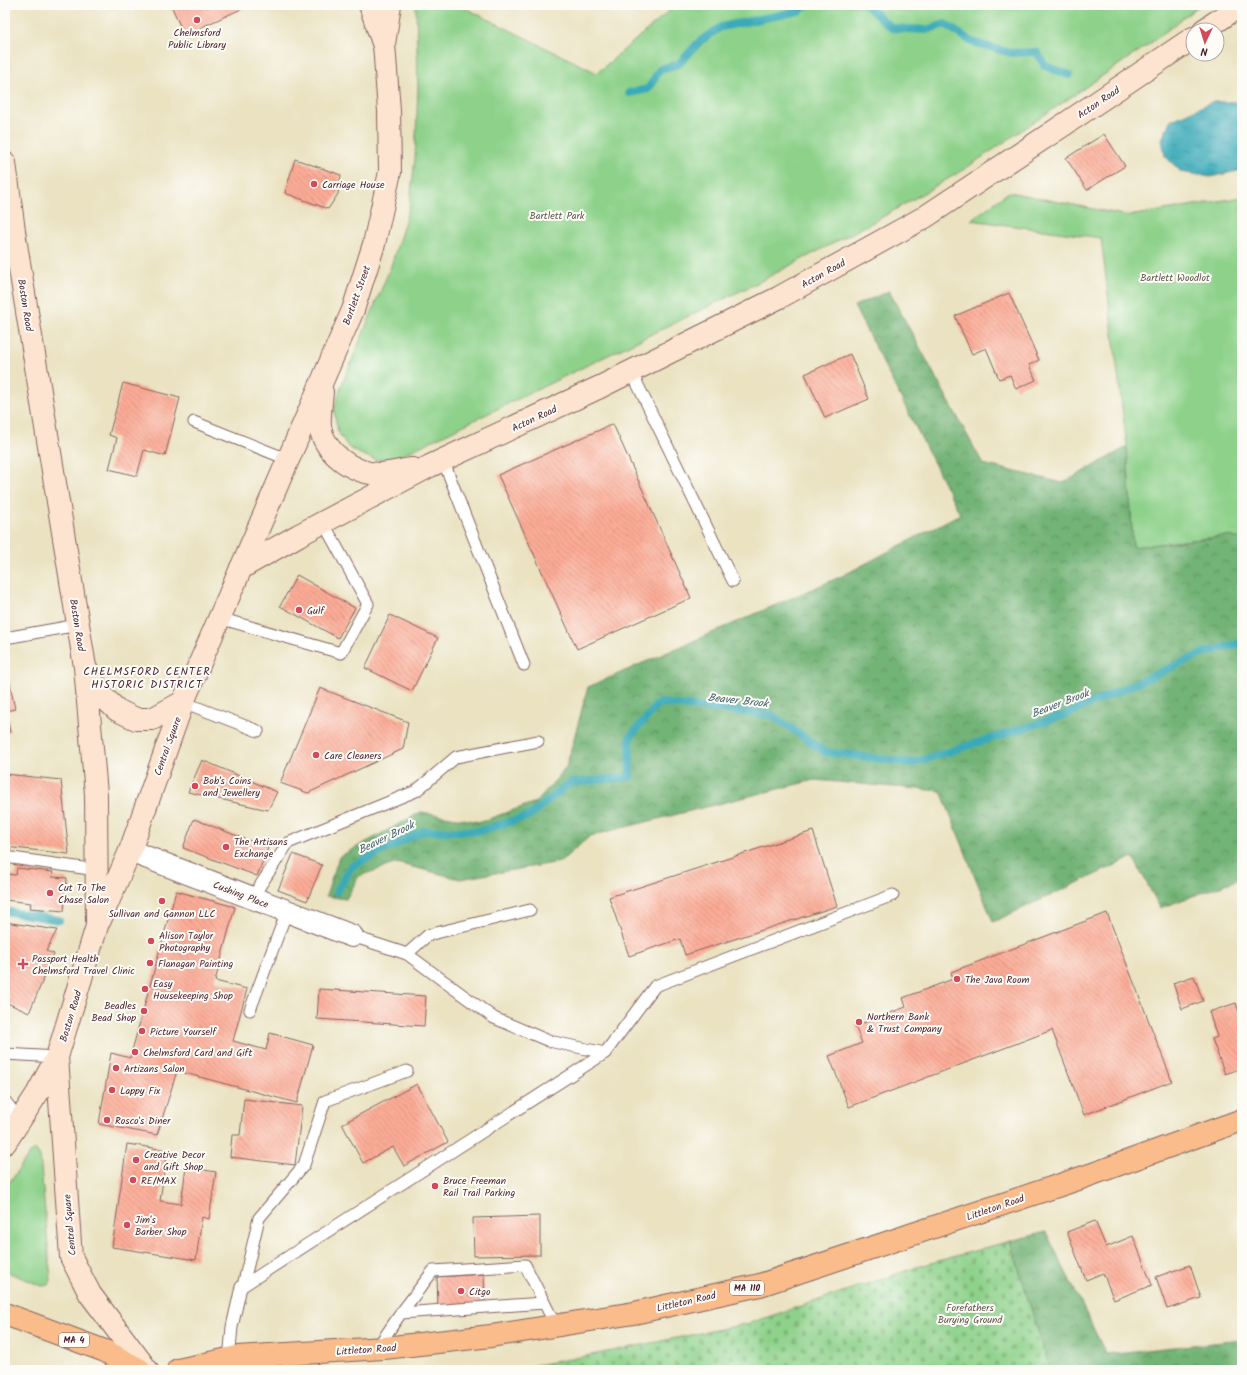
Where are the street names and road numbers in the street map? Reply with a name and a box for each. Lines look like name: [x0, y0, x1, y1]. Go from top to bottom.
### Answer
street label: Acton Road: [1074, 82, 1124, 123]
street label: Acton Road: [798, 255, 849, 293]
street label: Bartlett Street: [339, 263, 375, 327]
street label: Boston Road: [13, 278, 37, 334]
street label: Acton Road: [509, 401, 561, 436]
street label: Boston Road: [65, 598, 89, 654]
street label: Central Square: [150, 714, 186, 778]
street label: Cushing Place: [211, 877, 271, 913]
street label: Boston Road: [56, 988, 87, 1044]
street label: Littleton Road: [964, 1190, 1027, 1225]
street label: Central Square: [59, 1193, 81, 1256]
road number: MA 110: [730, 1281, 764, 1295]
street label: Littleton Road: [655, 1287, 718, 1317]
road number: MA 4: [59, 1333, 89, 1347]
street label: Littleton Road: [335, 1340, 398, 1360]

